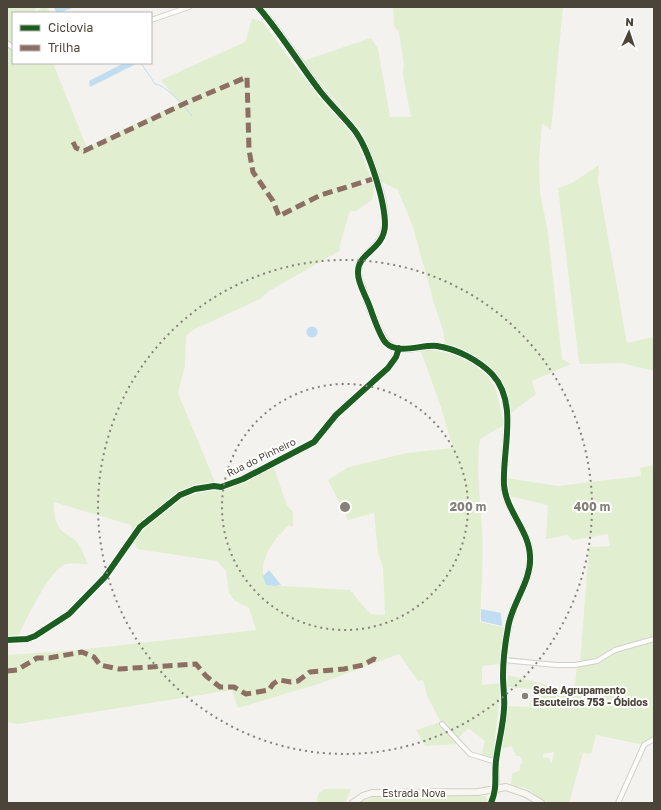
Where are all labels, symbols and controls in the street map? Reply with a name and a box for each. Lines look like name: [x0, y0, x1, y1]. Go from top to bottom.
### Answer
legend: [12, 12, 152, 64]
north arrow: [609, 12, 649, 52]
text: N: [625, 15, 634, 28]
text: Ciclovia: [48, 20, 93, 35]
text: Trilha: [48, 40, 80, 55]
street label: Rua do Pinheiro: [225, 435, 297, 479]
text: 200 m: [450, 499, 486, 514]
text: 400 m: [574, 499, 610, 514]
centre of rings: [338, 500, 352, 514]
place label: Sede Agrupamento Escuteiros 753 - Óbidos: [533, 684, 648, 708]
marker: Sede Agrupamento Escuteiros 753 - Óbidos: [520, 691, 530, 701]
street label: Estrada Nova: [382, 787, 446, 799]

